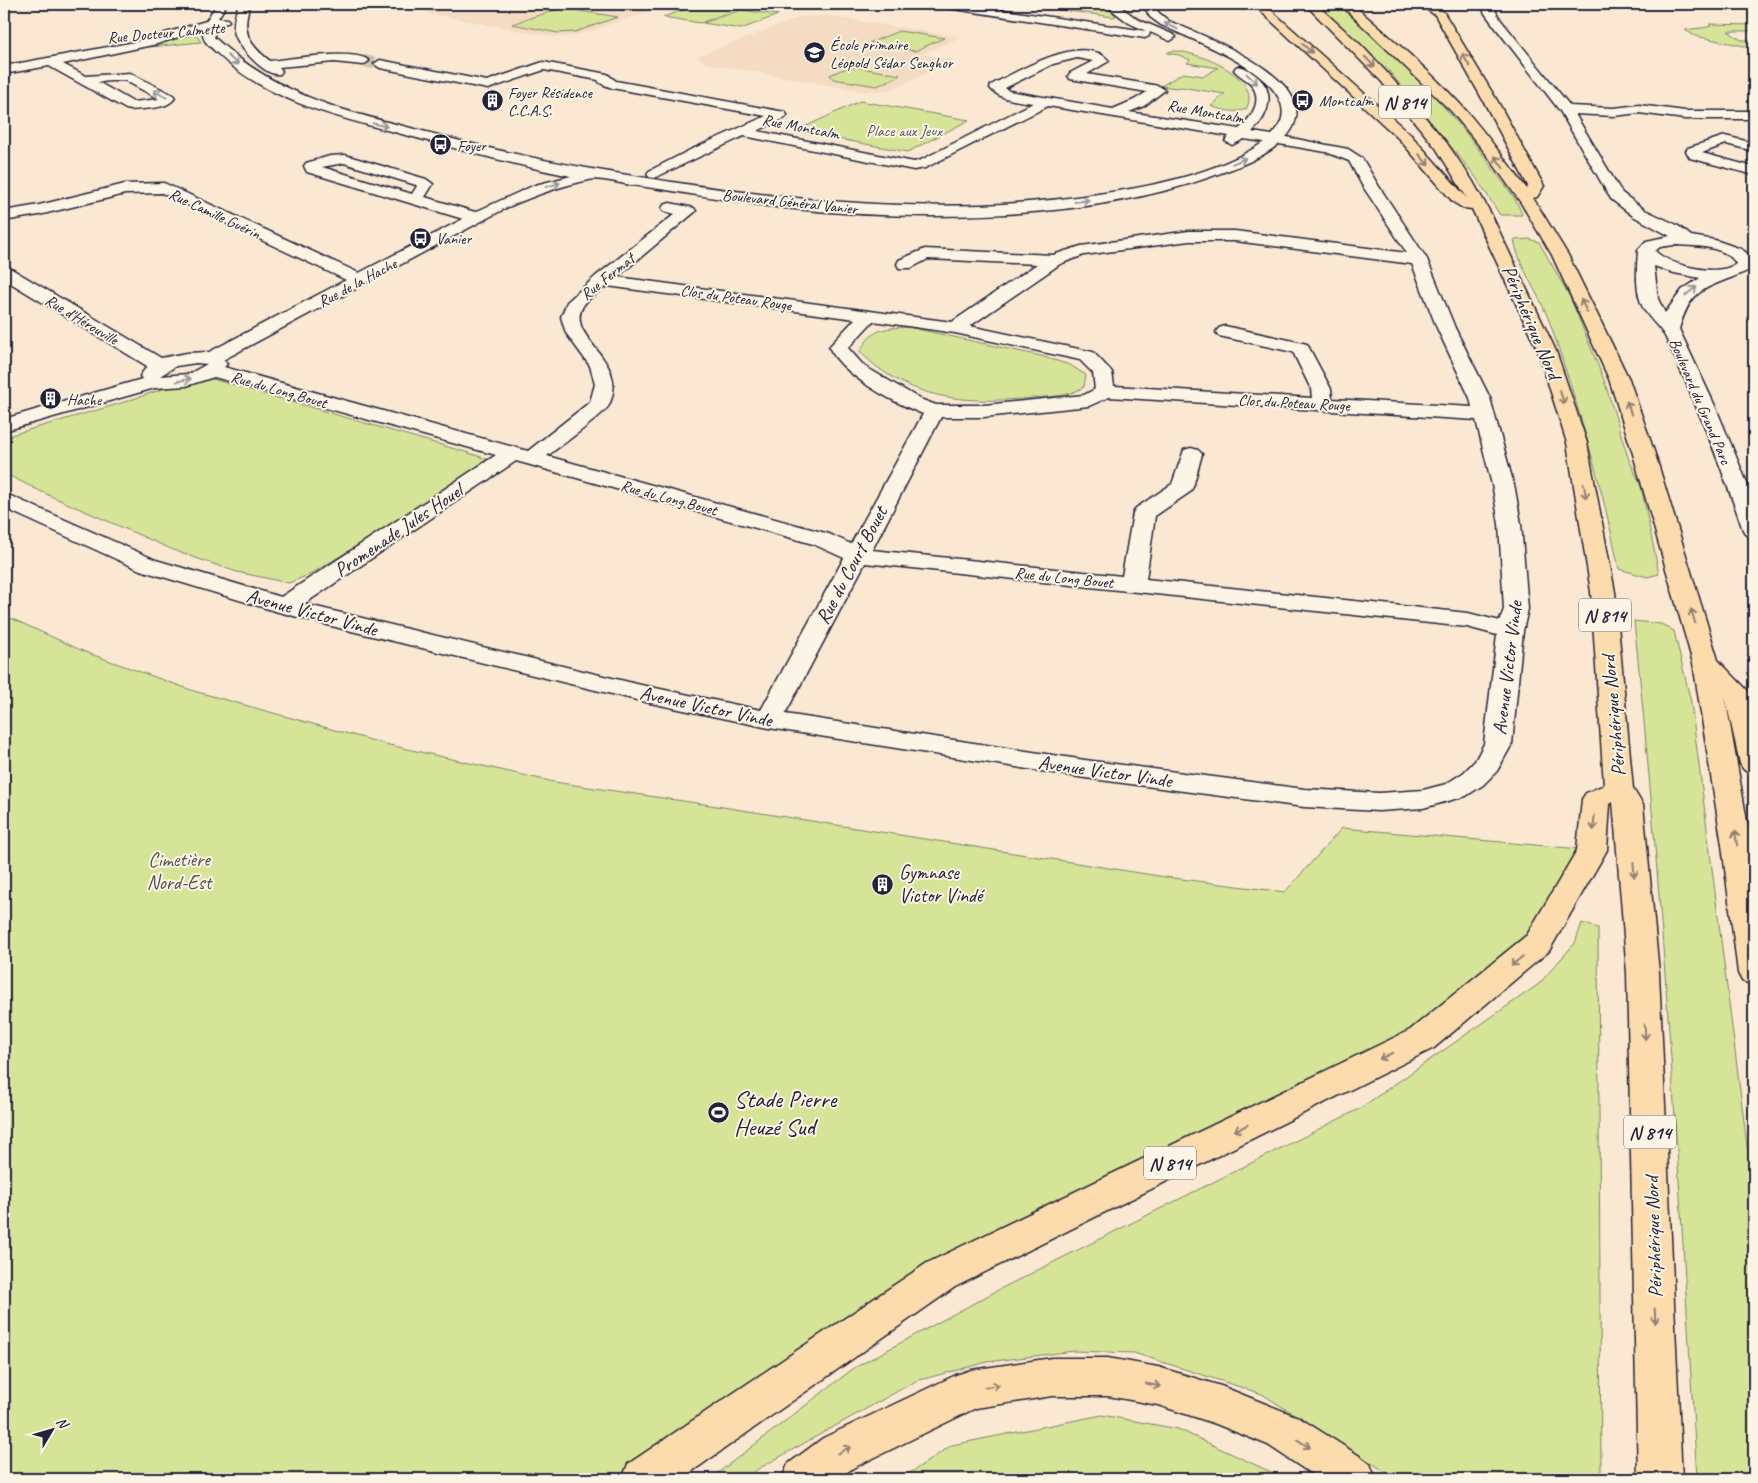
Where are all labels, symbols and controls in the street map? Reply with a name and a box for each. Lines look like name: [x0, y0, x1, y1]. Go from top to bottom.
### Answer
street label: Rue Docteur Calmette: [107, 18, 227, 48]
one-way arrow: [1163, 21, 1178, 31]
place label: École primaire Léopold Sédar Senghor: [830, 35, 954, 73]
school or university icon: École primaire Léopold Sédar Senghor: [802, 41, 826, 65]
one-way arrow: [1301, 42, 1314, 54]
one-way arrow: [1461, 54, 1471, 68]
one-way arrow: [226, 55, 239, 66]
one-way arrow: [1364, 55, 1376, 68]
one-way arrow: [1246, 73, 1259, 85]
place label: Foyer Résidence C.C.A.S.: [508, 83, 594, 121]
road number: N 814: [1379, 85, 1431, 118]
bus stop icon: Montcalm: [1291, 88, 1315, 112]
one-way arrow: [152, 89, 167, 99]
building icon: Foyer Résidence C.C.A.S.: [480, 89, 504, 113]
place label: Montcalm: [1319, 91, 1375, 111]
street label: Rue Montcalm: [1166, 95, 1247, 129]
street label: Rue Montcalm: [761, 110, 842, 144]
one-way arrow: [372, 121, 388, 130]
park label: Place aux Jeux: [866, 121, 943, 141]
bus stop icon: Foyer: [429, 133, 453, 157]
place label: Foyer: [457, 136, 487, 156]
one-way arrow: [1419, 153, 1430, 166]
one-way arrow: [1231, 155, 1246, 165]
one-way arrow: [1494, 156, 1505, 169]
one-way arrow: [544, 179, 560, 189]
street label: Rue Camille Guérin: [166, 184, 264, 244]
street label: Boulevard Général Vanier: [722, 185, 860, 219]
one-way arrow: [1074, 196, 1090, 206]
bus stop icon: Vanier: [408, 226, 432, 250]
place label: Vanier: [436, 229, 472, 249]
street label: Rue Fermat: [577, 247, 641, 305]
street label: Rue de la Hache: [315, 253, 402, 312]
street label: Périphérique Nord: [1496, 261, 1568, 386]
street label: Clos du Poteau Rouge: [679, 280, 794, 316]
one-way arrow: [1684, 286, 1697, 297]
street label: Rue d'Hérouville: [41, 290, 123, 350]
one-way arrow: [1579, 299, 1589, 314]
street label: Boulevard du Grand Parc: [1665, 335, 1736, 469]
street label: Rue du Long Bouet: [229, 367, 331, 414]
one-way arrow: [175, 374, 191, 384]
building icon: Hache: [39, 387, 63, 411]
one-way arrow: [1558, 388, 1567, 404]
place label: Hache: [67, 390, 103, 410]
street label: Clos du Poteau Rouge: [1238, 390, 1352, 416]
one-way arrow: [1623, 400, 1633, 416]
street label: Promenade Jules Houel: [329, 476, 470, 583]
street label: Rue du Long Bouet: [619, 476, 721, 521]
one-way arrow: [1581, 482, 1591, 498]
street label: Rue du Court Bouet: [810, 500, 894, 628]
street label: Rue du Long Bouet: [1014, 563, 1116, 593]
street label: Avenue Victor Vinde: [244, 583, 381, 642]
street label: Avenue Victor Vinde: [1487, 598, 1528, 736]
road number: N 814: [1579, 598, 1631, 632]
one-way arrow: [1687, 609, 1697, 625]
street label: Périphérique Nord: [1595, 651, 1631, 778]
street label: Avenue Victor Vinde: [638, 680, 776, 733]
street label: Avenue Victor Vinde: [1037, 750, 1175, 793]
one-way arrow: [1590, 815, 1599, 831]
one-way arrow: [1730, 830, 1740, 846]
park label: Cimetière Nord-Est: [147, 847, 214, 895]
place label: Gymnase Victor Vindé: [899, 860, 986, 908]
one-way arrow: [1629, 861, 1639, 877]
building icon: Gymnase Victor Vindé: [871, 872, 895, 896]
one-way arrow: [1510, 955, 1523, 966]
one-way arrow: [1641, 1023, 1650, 1039]
one-way arrow: [1379, 1051, 1394, 1061]
place label: Stade Pierre Heuzé Sud: [734, 1084, 839, 1142]
sports icon: Stade Pierre Heuzé Sud: [706, 1101, 730, 1125]
road number: N 814: [1624, 1116, 1676, 1148]
one-way arrow: [1233, 1123, 1248, 1133]
road number: N 814: [1144, 1146, 1196, 1180]
street label: Périphérique Nord: [1639, 1173, 1668, 1298]
one-way arrow: [1651, 1308, 1660, 1324]
one-way arrow: [984, 1381, 1000, 1391]
one-way arrow: [1145, 1381, 1161, 1391]
north arrow: [28, 1406, 78, 1456]
text: N: [52, 1414, 73, 1433]
one-way arrow: [1296, 1439, 1310, 1449]
one-way arrow: [836, 1445, 850, 1455]

